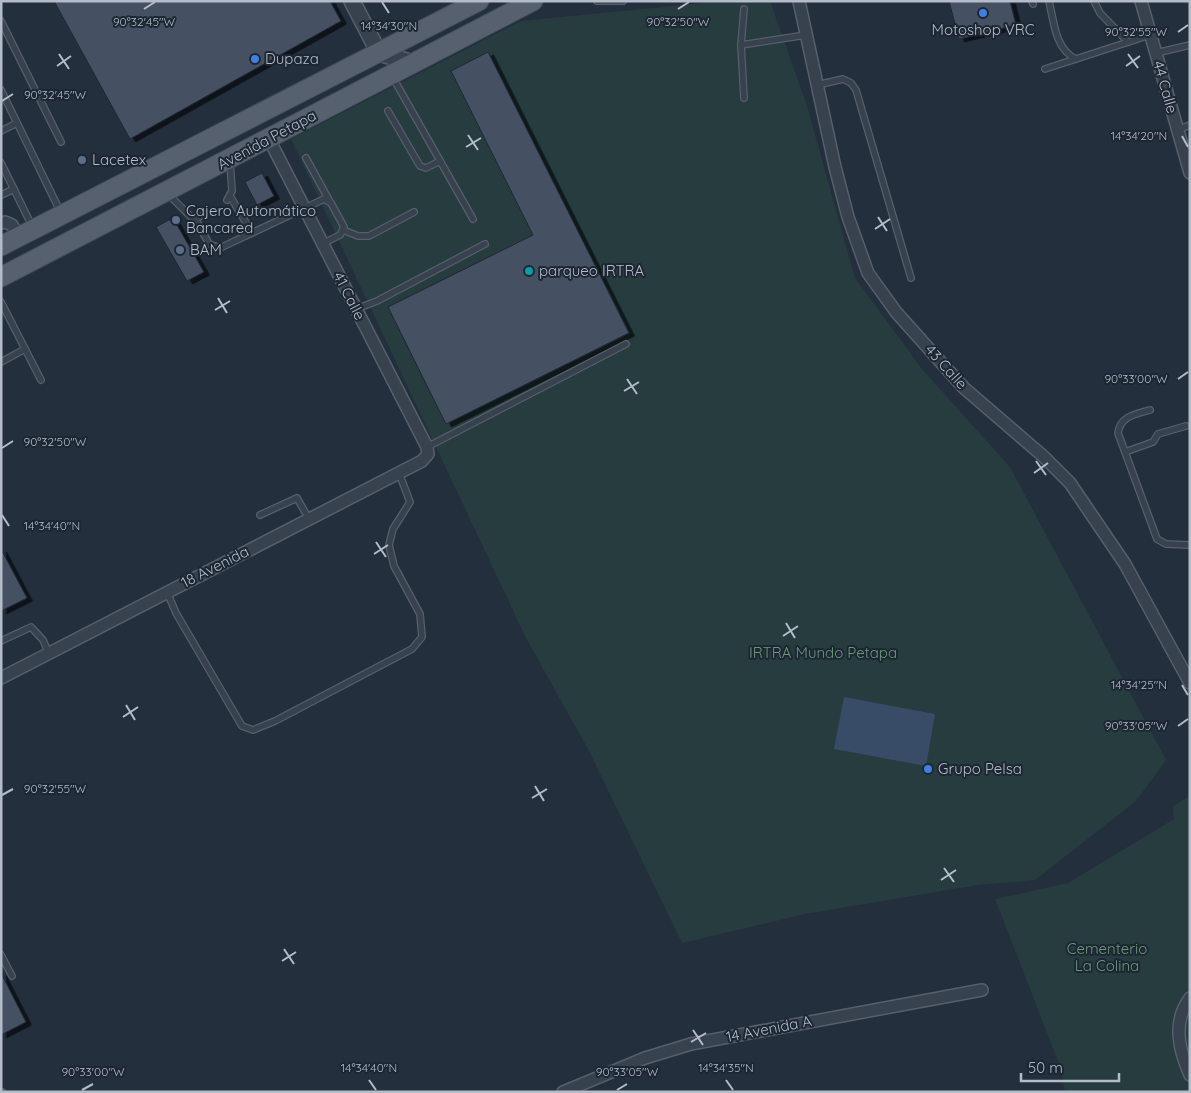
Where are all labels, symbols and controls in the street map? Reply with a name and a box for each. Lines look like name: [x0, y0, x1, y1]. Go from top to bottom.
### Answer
marker: Motoshop VRC: [977, 7, 989, 19]
text: 90°32'45"W: [113, 14, 176, 29]
text: 90°32'50"W: [647, 14, 710, 29]
text: 14°34'30"N: [361, 18, 417, 33]
place label: Motoshop VRC: [931, 20, 1035, 39]
text: 90°32'55"W: [1105, 24, 1168, 39]
place label: Dupaza: [265, 49, 319, 68]
marker: Dupaza: [249, 53, 261, 65]
street label: 44 Calle: [1149, 58, 1182, 115]
text: 90°32'45"W: [24, 87, 87, 102]
street label: Avenida Petapa: [214, 105, 320, 174]
text: 14°34'20"N: [1111, 128, 1167, 143]
place label: Lacetex: [92, 150, 146, 169]
marker: Lacetex: [76, 154, 88, 166]
place label: Cajero Automático Bancared: [186, 201, 316, 237]
marker: Cajero Automático Bancared: [170, 214, 182, 226]
place label: BAM: [190, 240, 222, 259]
marker: BAM: [174, 244, 186, 256]
place label: parqueo IRTRA: [539, 261, 645, 280]
marker: parqueo IRTRA: [523, 265, 535, 277]
street label: 41 Calle: [329, 268, 370, 323]
street label: 43 Calle: [921, 340, 971, 393]
text: 90°33'00"W: [1104, 371, 1168, 386]
text: 90°32'50"W: [24, 434, 87, 449]
text: 14°34'40"N: [24, 518, 80, 533]
street label: 18 Avenida: [178, 541, 252, 592]
park label: IRTRA Mundo Petapa: [749, 643, 897, 662]
text: 14°34'25"N: [1111, 677, 1167, 692]
text: 90°33'05"W: [1105, 718, 1168, 733]
place label: Grupo Pelsa: [938, 759, 1022, 778]
marker: Grupo Pelsa: [922, 763, 934, 775]
text: 90°32'55"W: [24, 781, 87, 796]
park label: Cementerio La Colina: [1067, 939, 1147, 975]
street label: 14 Avenida A: [724, 1011, 814, 1046]
scale bar: [1021, 1050, 1118, 1082]
text: 50 m: [1028, 1058, 1063, 1077]
text: 14°34'40"N: [341, 1060, 397, 1075]
text: 14°34'35"N: [698, 1060, 754, 1075]
text: 90°33'00"W: [61, 1064, 125, 1079]
text: 90°33'05"W: [596, 1064, 659, 1079]

